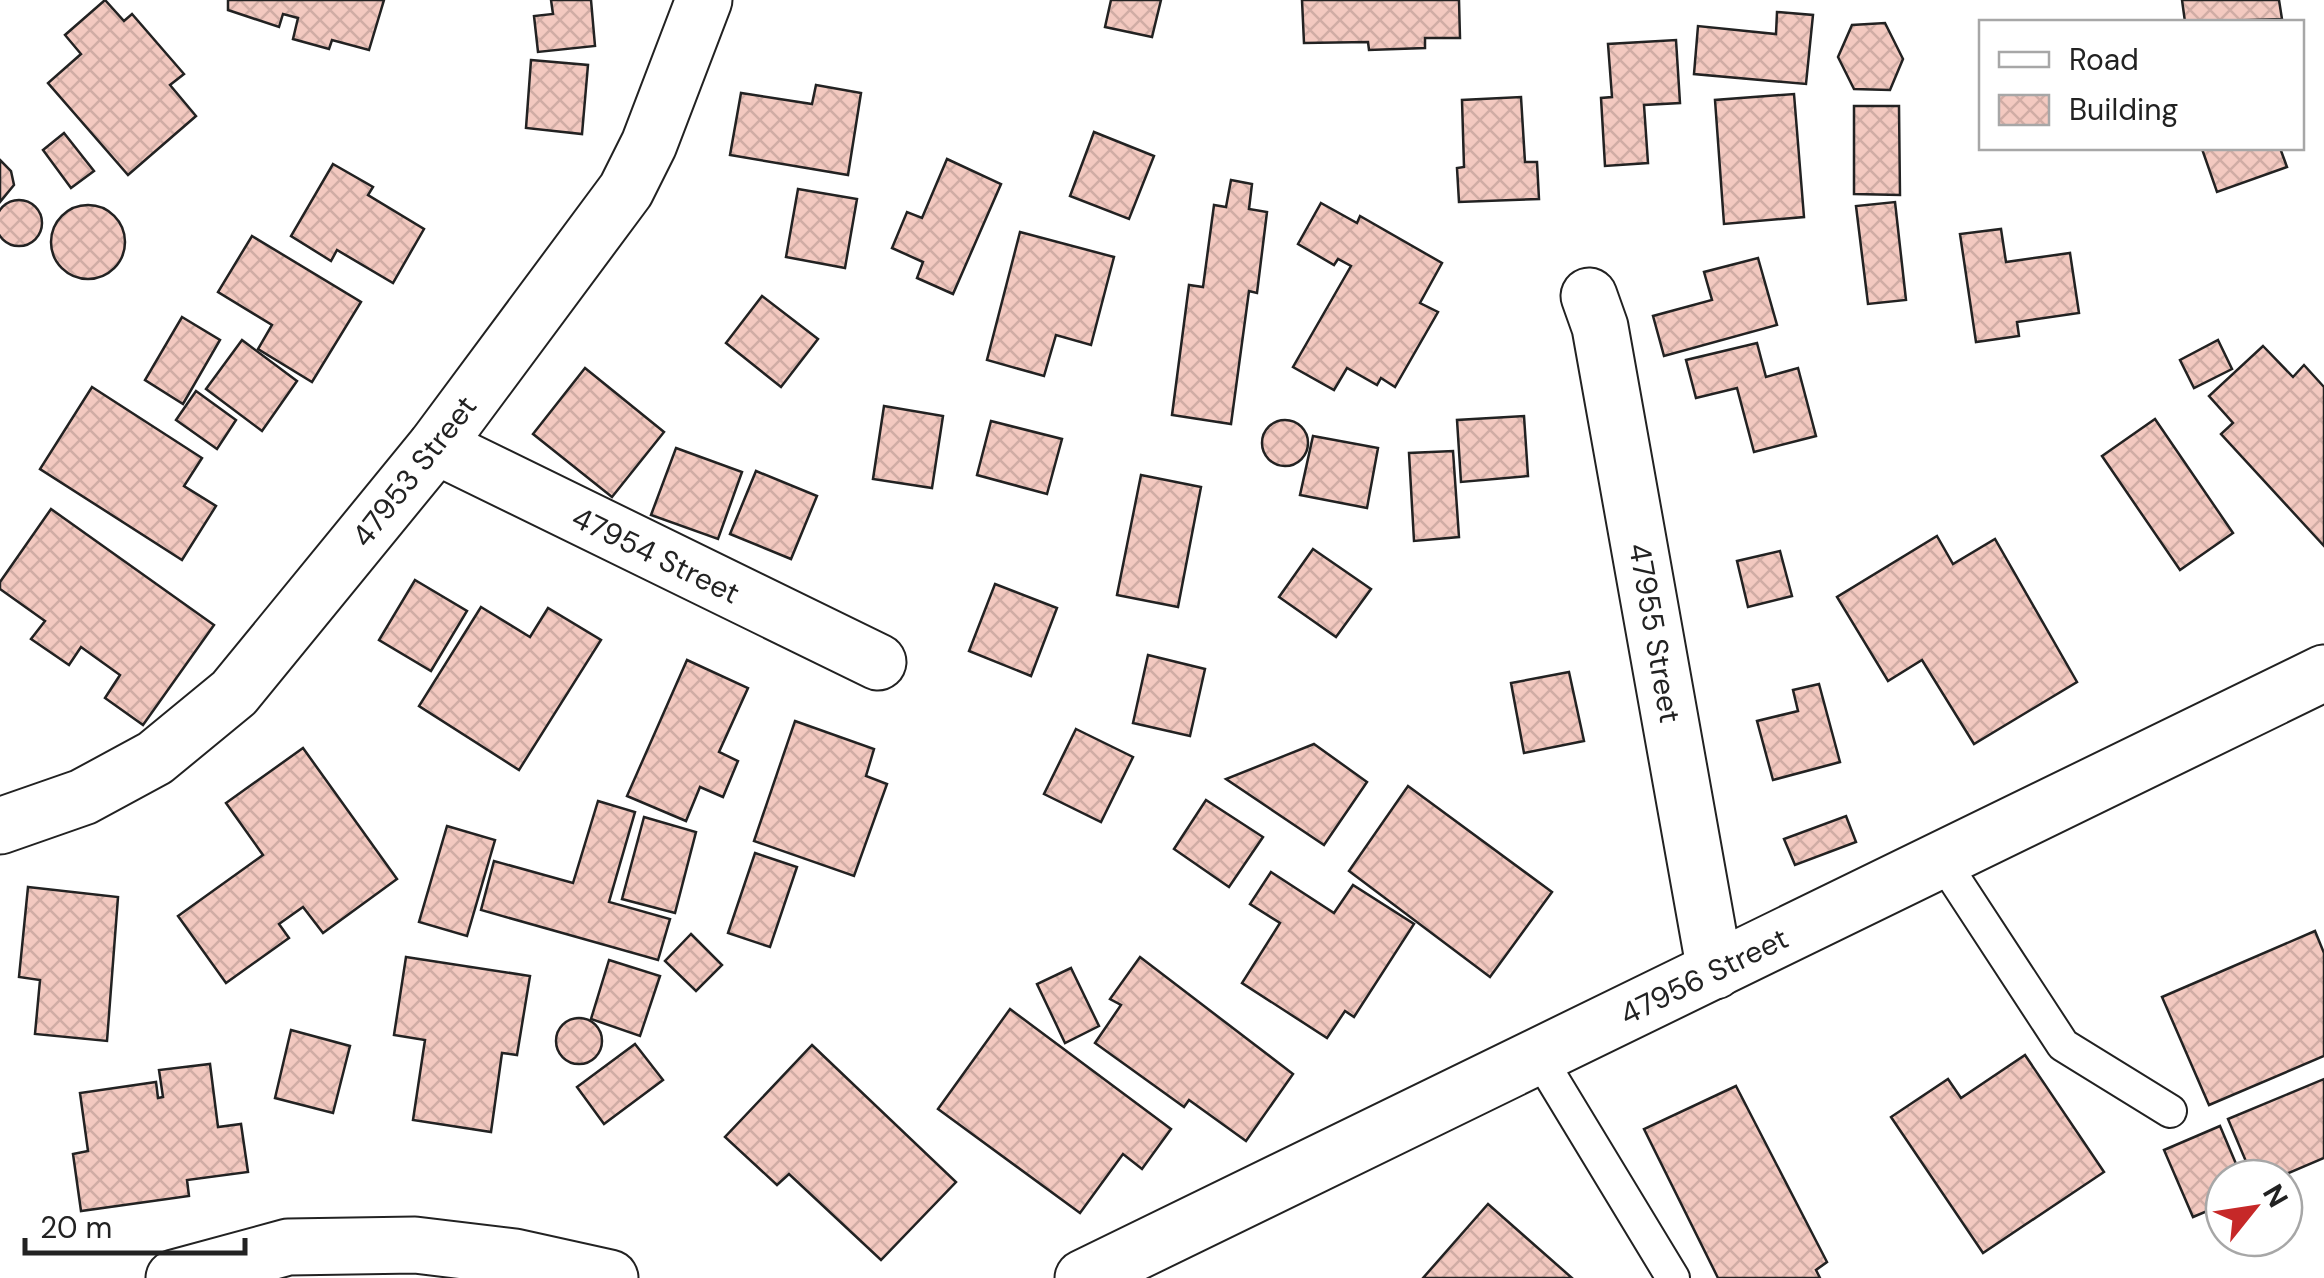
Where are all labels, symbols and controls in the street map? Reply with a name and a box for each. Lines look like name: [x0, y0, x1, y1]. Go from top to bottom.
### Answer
legend: [1979, 20, 2304, 150]
text: Road: [2069, 40, 2139, 79]
text: Building: [2069, 90, 2178, 129]
street label: 47953 Street: [343, 388, 485, 554]
street label: 47954 Street: [566, 498, 746, 612]
street label: 47955 Street: [1620, 540, 1690, 726]
street label: 47956 Street: [1613, 918, 1795, 1034]
north arrow: [2204, 1158, 2304, 1258]
text: N: [2254, 1178, 2296, 1214]
scale bar: [25, 1193, 245, 1255]
text: 20 m: [40, 1208, 112, 1247]

